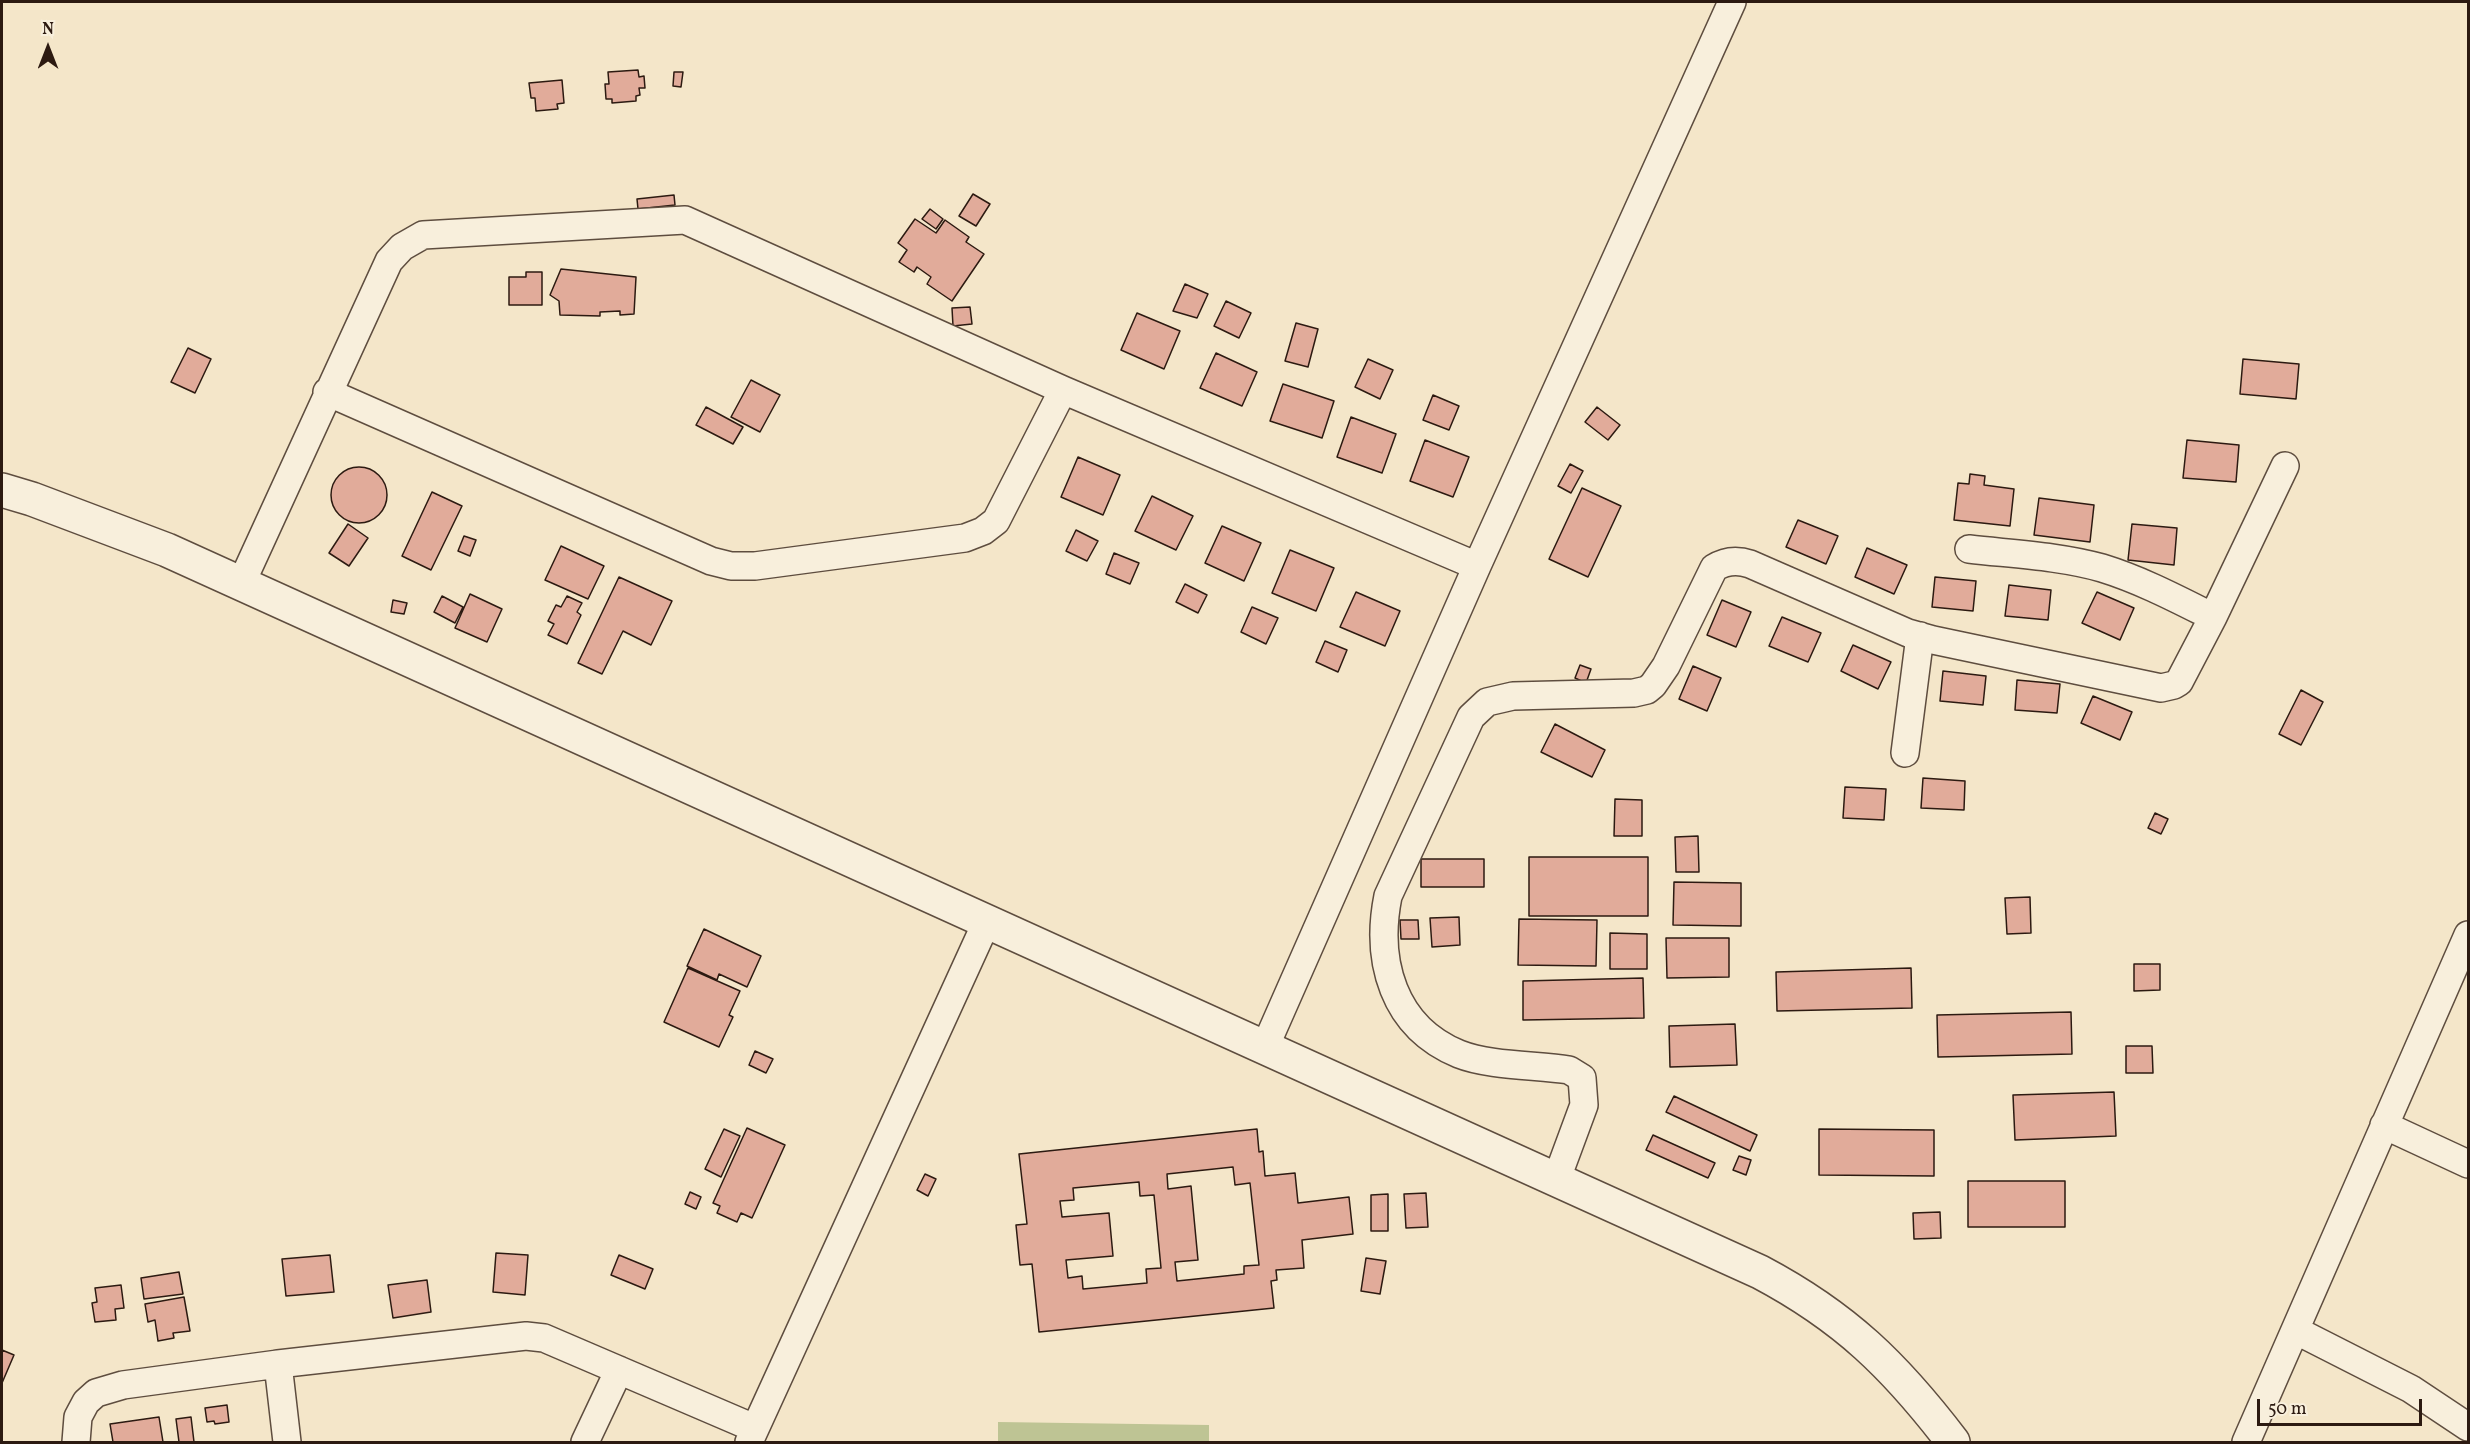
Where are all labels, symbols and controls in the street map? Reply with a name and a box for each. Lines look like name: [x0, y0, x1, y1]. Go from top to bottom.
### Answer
north arrow: [18, 18, 78, 78]
text: N: [42, 19, 54, 41]
scale bar: [2260, 1387, 2425, 1425]
text: 50 m: [2268, 1397, 2307, 1422]

